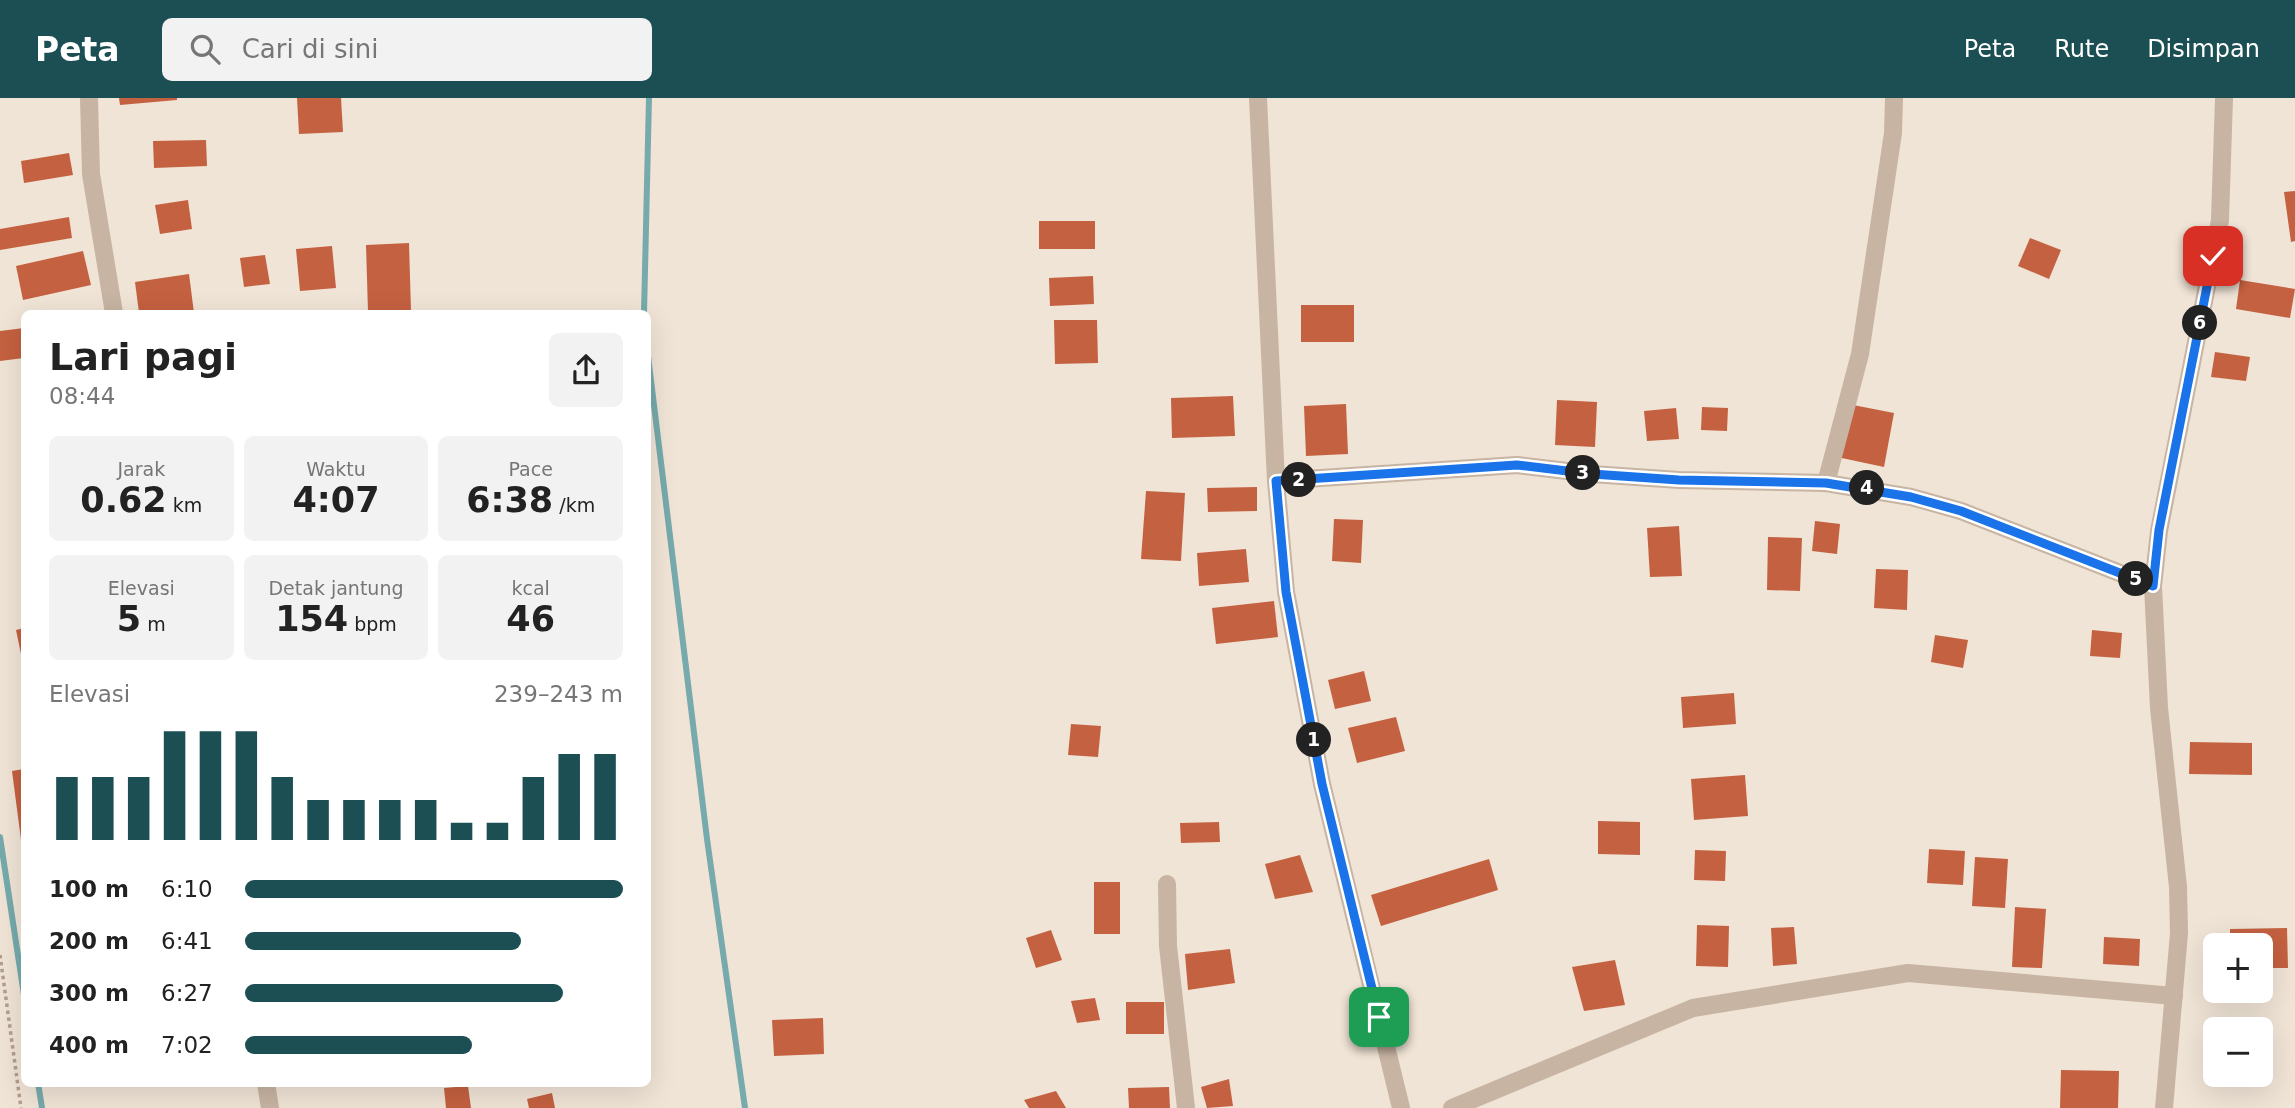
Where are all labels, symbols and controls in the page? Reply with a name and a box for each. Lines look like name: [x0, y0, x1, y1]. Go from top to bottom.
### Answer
search box: [162, 18, 652, 81]
text: Peta: [35, 30, 120, 69]
icon: search: [186, 30, 224, 68]
text: Cari di sini: [242, 34, 378, 64]
text: Peta: [1964, 35, 2016, 63]
text: Rute: [2054, 35, 2109, 63]
text: Disimpan: [2147, 35, 2260, 63]
pin: [2183, 226, 2243, 286]
icon: check: [2194, 237, 2232, 275]
pin: 6: [2182, 306, 2218, 341]
text: 6: [2193, 311, 2206, 333]
button: share: [549, 333, 623, 407]
text: Lari pagi: [49, 335, 237, 379]
text: 08:44: [49, 383, 115, 409]
pin: 3: [1566, 456, 1600, 490]
text: Jarak: [117, 458, 165, 480]
text: Waktu: [306, 458, 366, 480]
text: Pace: [508, 458, 553, 480]
text: 3: [1576, 461, 1589, 483]
pin: 2: [1282, 462, 1316, 498]
text: 2: [1292, 468, 1305, 490]
pin: 4: [1850, 470, 1884, 506]
text: 4: [1860, 476, 1873, 498]
text: 0.62: [80, 480, 167, 520]
text: 4:07: [292, 480, 380, 520]
text: 6:38: [466, 480, 553, 520]
text: km: [167, 494, 202, 516]
text: /km: [553, 494, 595, 516]
pin: 5: [2118, 561, 2154, 596]
text: 5: [2129, 567, 2142, 589]
text: Elevasi: [108, 577, 175, 599]
text: Detak jantung: [268, 577, 404, 599]
text: kcal: [511, 577, 550, 599]
text: 5: [117, 599, 141, 639]
text: 154: [275, 599, 348, 639]
text: 46: [506, 599, 555, 639]
text: m: [141, 613, 166, 635]
text: bpm: [348, 613, 397, 635]
text: Elevasi: [49, 681, 130, 707]
text: 239–243 m: [494, 681, 623, 707]
pin: 1: [1296, 722, 1332, 758]
text: 1: [1307, 728, 1320, 750]
text: 100 m: [49, 876, 129, 902]
text: 6:10: [161, 876, 213, 902]
text: 200 m: [49, 928, 129, 954]
text: 6:41: [161, 928, 213, 954]
map controls: [2203, 933, 2273, 1087]
button: +: [2203, 933, 2273, 1003]
text: 300 m: [49, 980, 129, 1006]
text: 6:27: [161, 980, 213, 1006]
pin: [1349, 987, 1409, 1047]
icon: arrive: [1360, 998, 1398, 1036]
button: −: [2203, 1017, 2273, 1087]
text: 400 m: [49, 1032, 129, 1058]
text: 7:02: [161, 1032, 213, 1058]

